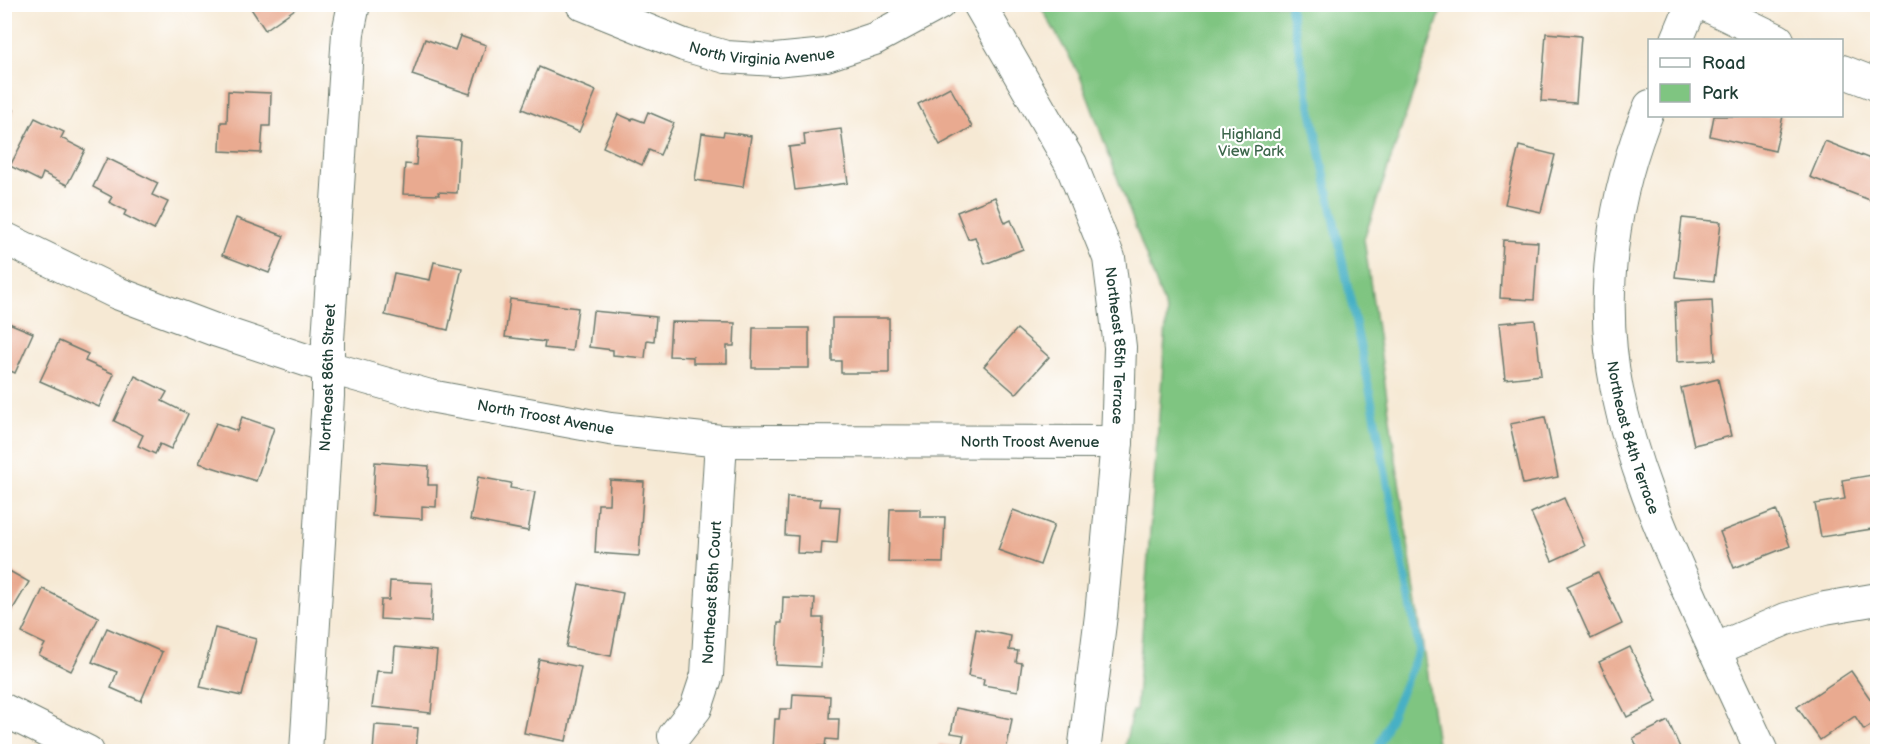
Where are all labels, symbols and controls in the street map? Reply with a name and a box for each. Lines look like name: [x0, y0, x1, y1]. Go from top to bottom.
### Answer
street label: North Virginia Avenue: [687, 37, 837, 70]
legend: [1648, 39, 1843, 117]
text: Road: [1702, 53, 1746, 74]
text: Park: [1702, 83, 1738, 104]
park label: Highland View Park: [1218, 125, 1285, 161]
street label: Northeast 85th Terrace: [1101, 266, 1129, 425]
street label: Northeast 86th Street: [315, 303, 340, 452]
street label: Northeast 84th Terrace: [1603, 360, 1664, 517]
street label: North Troost Avenue: [476, 395, 616, 439]
street label: North Troost Avenue: [961, 432, 1100, 451]
street label: Northeast 85th Court: [698, 520, 726, 665]

